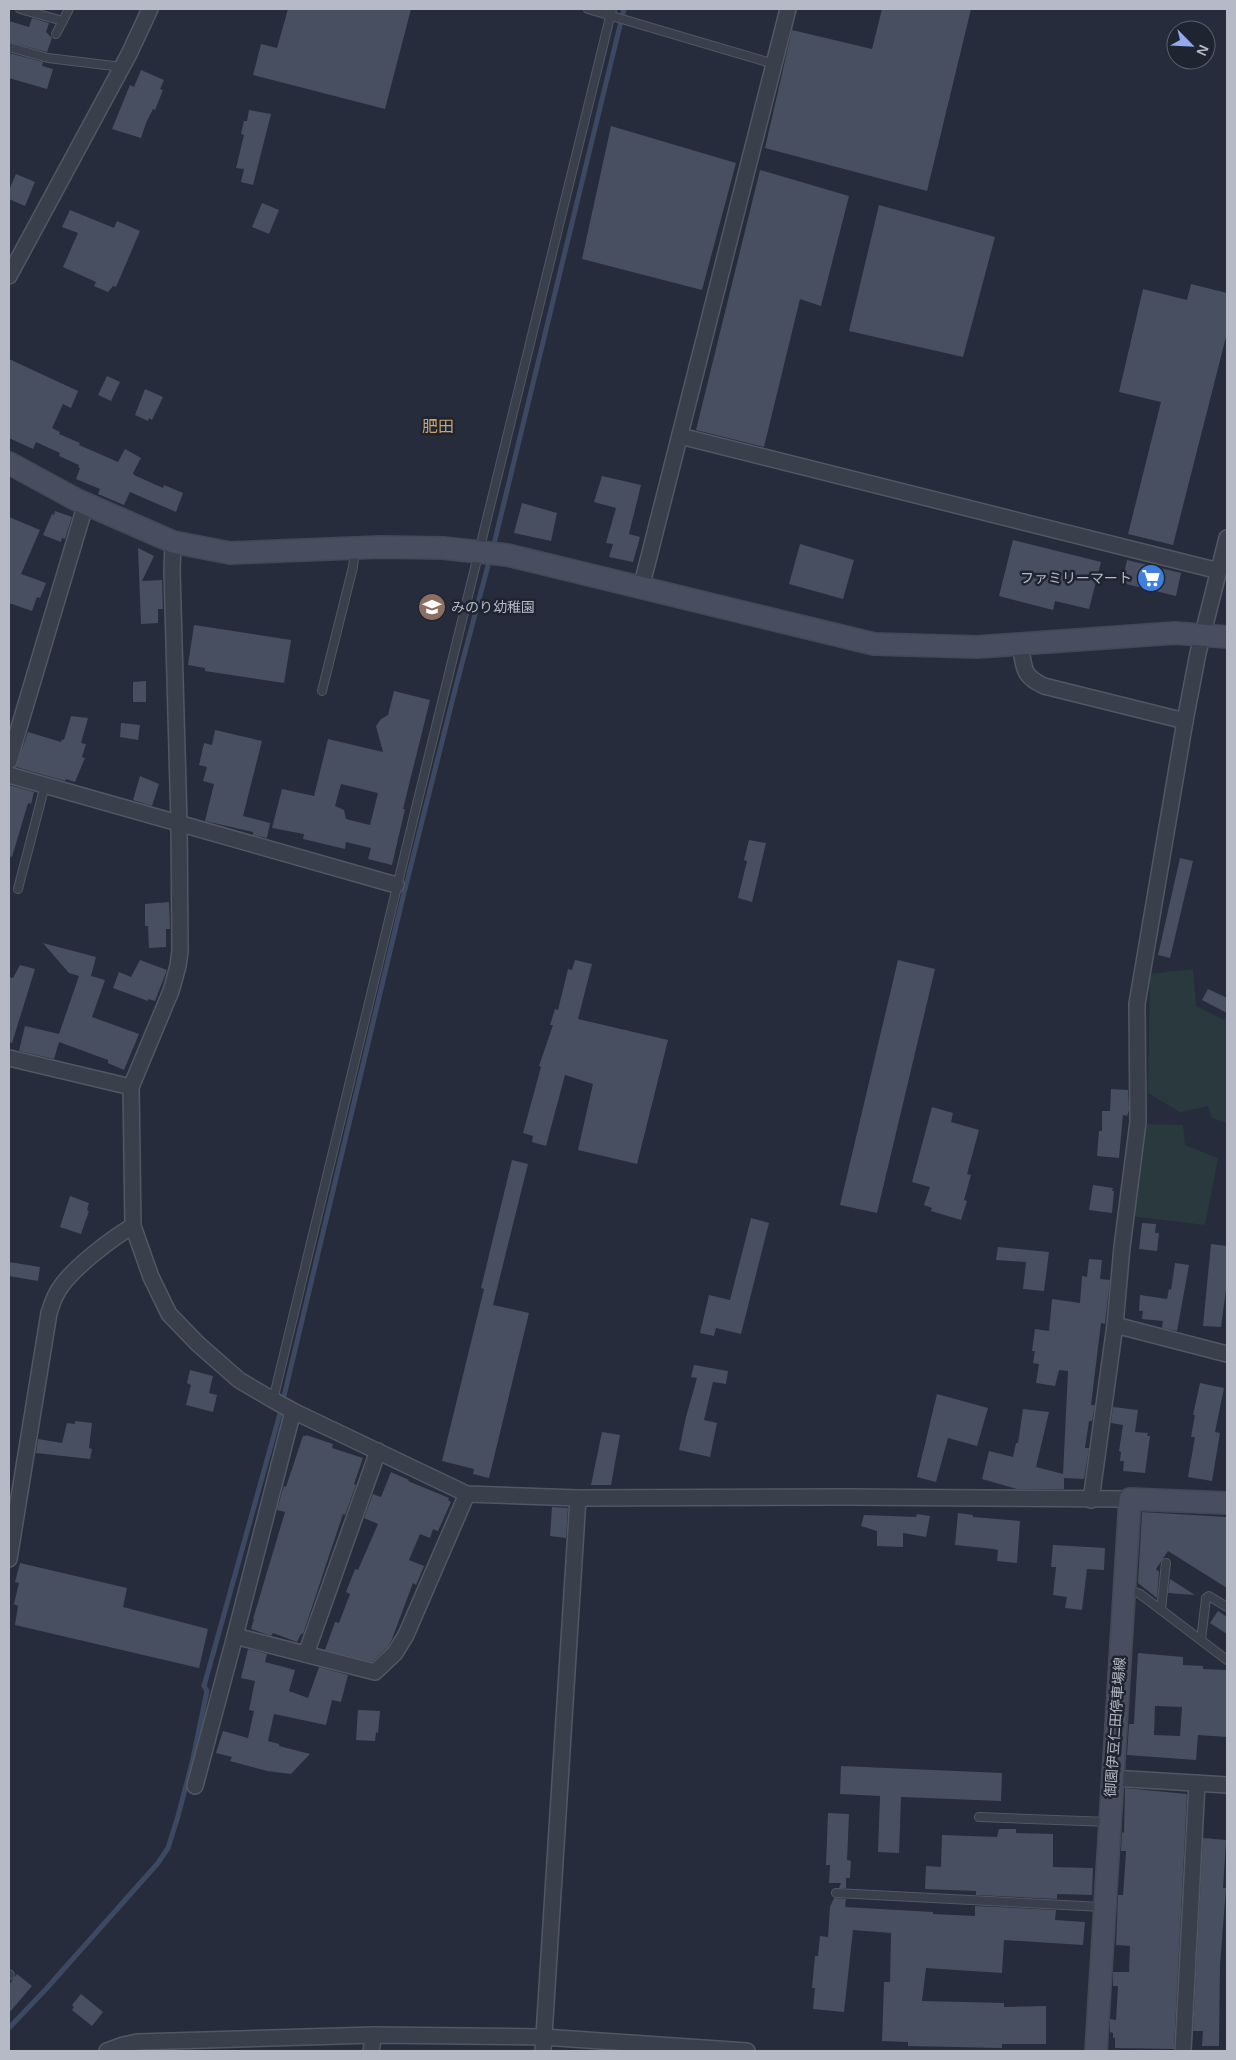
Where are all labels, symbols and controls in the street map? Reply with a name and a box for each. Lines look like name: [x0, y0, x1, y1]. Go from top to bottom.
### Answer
north arrow: [1166, 20, 1216, 70]
text: N: [1194, 42, 1212, 58]
district label: 肥田: [422, 418, 454, 435]
supermarket icon: ファミリーマート: [1136, 563, 1166, 593]
place label: ファミリーマート: [1020, 570, 1132, 586]
school or university icon: みのり幼稚園: [417, 592, 447, 622]
place label: みのり幼稚園: [451, 599, 535, 615]
street label: 御園伊豆仁田停車場線: [1102, 1657, 1128, 1797]

